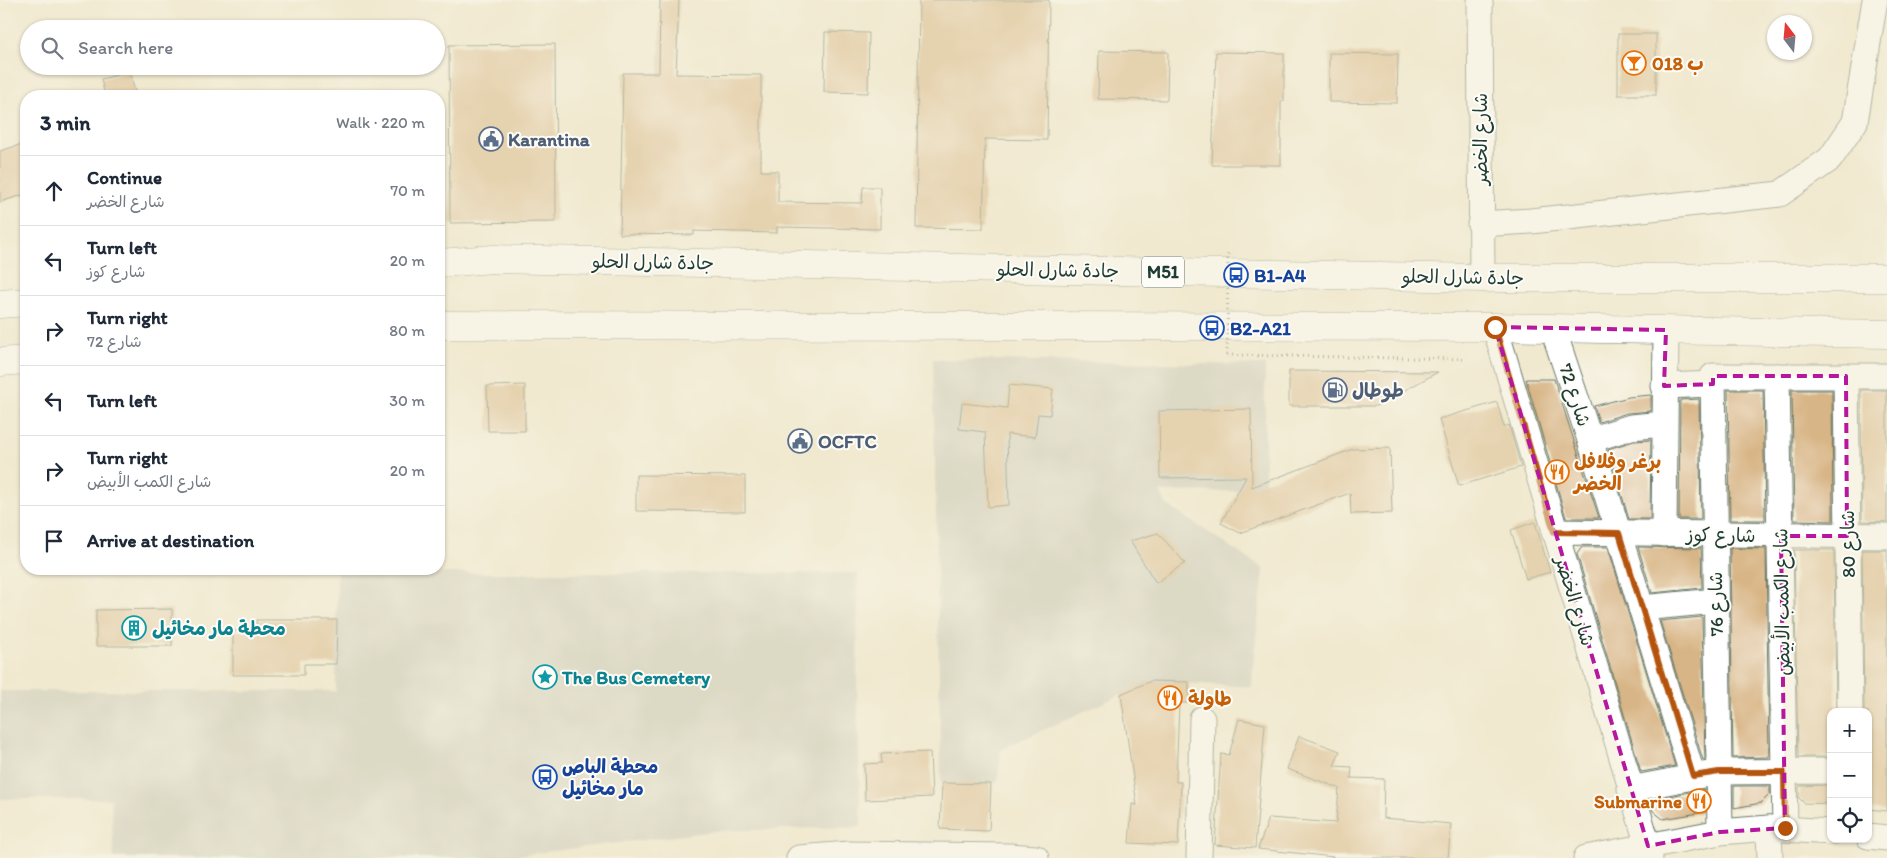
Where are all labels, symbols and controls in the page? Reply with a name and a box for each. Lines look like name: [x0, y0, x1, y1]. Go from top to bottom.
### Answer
north arrow: [1767, 15, 1812, 60]
search box: [20, 20, 445, 75]
icon: search: [38, 34, 66, 62]
text: Search here: [78, 36, 173, 59]
bar icon: ب 018: [1621, 50, 1647, 76]
place label: ب 018: [1652, 52, 1704, 76]
street label: شارع الخضر: [1469, 93, 1494, 187]
text: 3 min: [40, 110, 90, 135]
text: Walk · 220 m: [336, 113, 425, 132]
public building icon: Karantina: [478, 126, 504, 152]
place label: Karantina: [508, 128, 591, 151]
text: Continue: [87, 166, 162, 189]
icon: ahead: [40, 177, 68, 205]
text: 70 m: [390, 181, 425, 200]
text: شارع الخضر: [87, 192, 165, 211]
text: Turn left: [87, 236, 157, 259]
icon: left: [40, 247, 68, 275]
street label: جادة شارل الحلو: [591, 249, 714, 276]
text: 20 m: [390, 251, 425, 270]
road number: M51: [1142, 256, 1184, 288]
street label: جادة شارل الحلو: [996, 257, 1119, 284]
text: شارع كوز: [87, 262, 145, 281]
bus stop icon: B1-A4: [1223, 262, 1249, 288]
place label: B1-A4: [1254, 264, 1307, 287]
street label: جادة شارل الحلو: [1401, 264, 1524, 291]
text: Turn right: [87, 306, 168, 329]
bus stop icon: B2-A21: [1199, 315, 1225, 341]
route start: [1484, 316, 1507, 339]
icon: right: [40, 317, 68, 345]
place label: B2-A21: [1230, 317, 1291, 340]
text: 80 m: [389, 321, 425, 340]
text: شارع 72: [87, 332, 142, 351]
street label: شارع 72: [1552, 361, 1596, 430]
fuel station icon: طوطال: [1322, 377, 1348, 403]
place label: طوطال: [1352, 379, 1404, 403]
icon: left: [40, 387, 68, 415]
text: Turn left: [87, 389, 157, 412]
text: 30 m: [389, 391, 425, 410]
public building icon: OCFTC: [787, 428, 813, 454]
place label: OCFTC: [818, 430, 877, 453]
text: Turn right: [87, 446, 168, 469]
place label: برغر وفلافل الخضر: [1572, 450, 1661, 495]
icon: right: [40, 457, 68, 485]
restaurant icon: برغر وفلافل الخضر: [1544, 459, 1570, 485]
text: 20 m: [390, 461, 425, 480]
text: شارع الكمب الأبيض: [87, 472, 211, 491]
street label: شارع 80: [1836, 510, 1862, 578]
street label: شارع كوز: [1684, 523, 1756, 549]
icon: arrive: [40, 527, 68, 555]
street label: شارع الكمب الأبيض: [1768, 528, 1797, 676]
text: Arrive at destination: [87, 529, 254, 552]
street label: شارع الخضر: [1548, 552, 1599, 649]
street label: شارع 76: [1704, 571, 1730, 637]
building icon: محطة مار مخائيل: [121, 615, 147, 641]
place label: محطة مار مخائيل: [152, 617, 286, 640]
place icon: The Bus Cemetery: [532, 664, 558, 690]
place label: The Bus Cemetery: [561, 666, 711, 689]
restaurant icon: طاولة: [1157, 685, 1183, 711]
place label: طاولة: [1188, 687, 1232, 710]
map controls: [1827, 708, 1872, 843]
button: +: [1827, 708, 1872, 753]
button: −: [1827, 753, 1872, 798]
place label: محطة الباص مار مخائيل: [562, 755, 658, 800]
bus stop icon: محطة الباص مار مخائيل: [532, 764, 558, 790]
restaurant icon: Submarine: [1686, 788, 1712, 814]
place label: Submarine: [1594, 790, 1682, 813]
button: locate: [1827, 798, 1872, 843]
route end: [1774, 817, 1797, 840]

